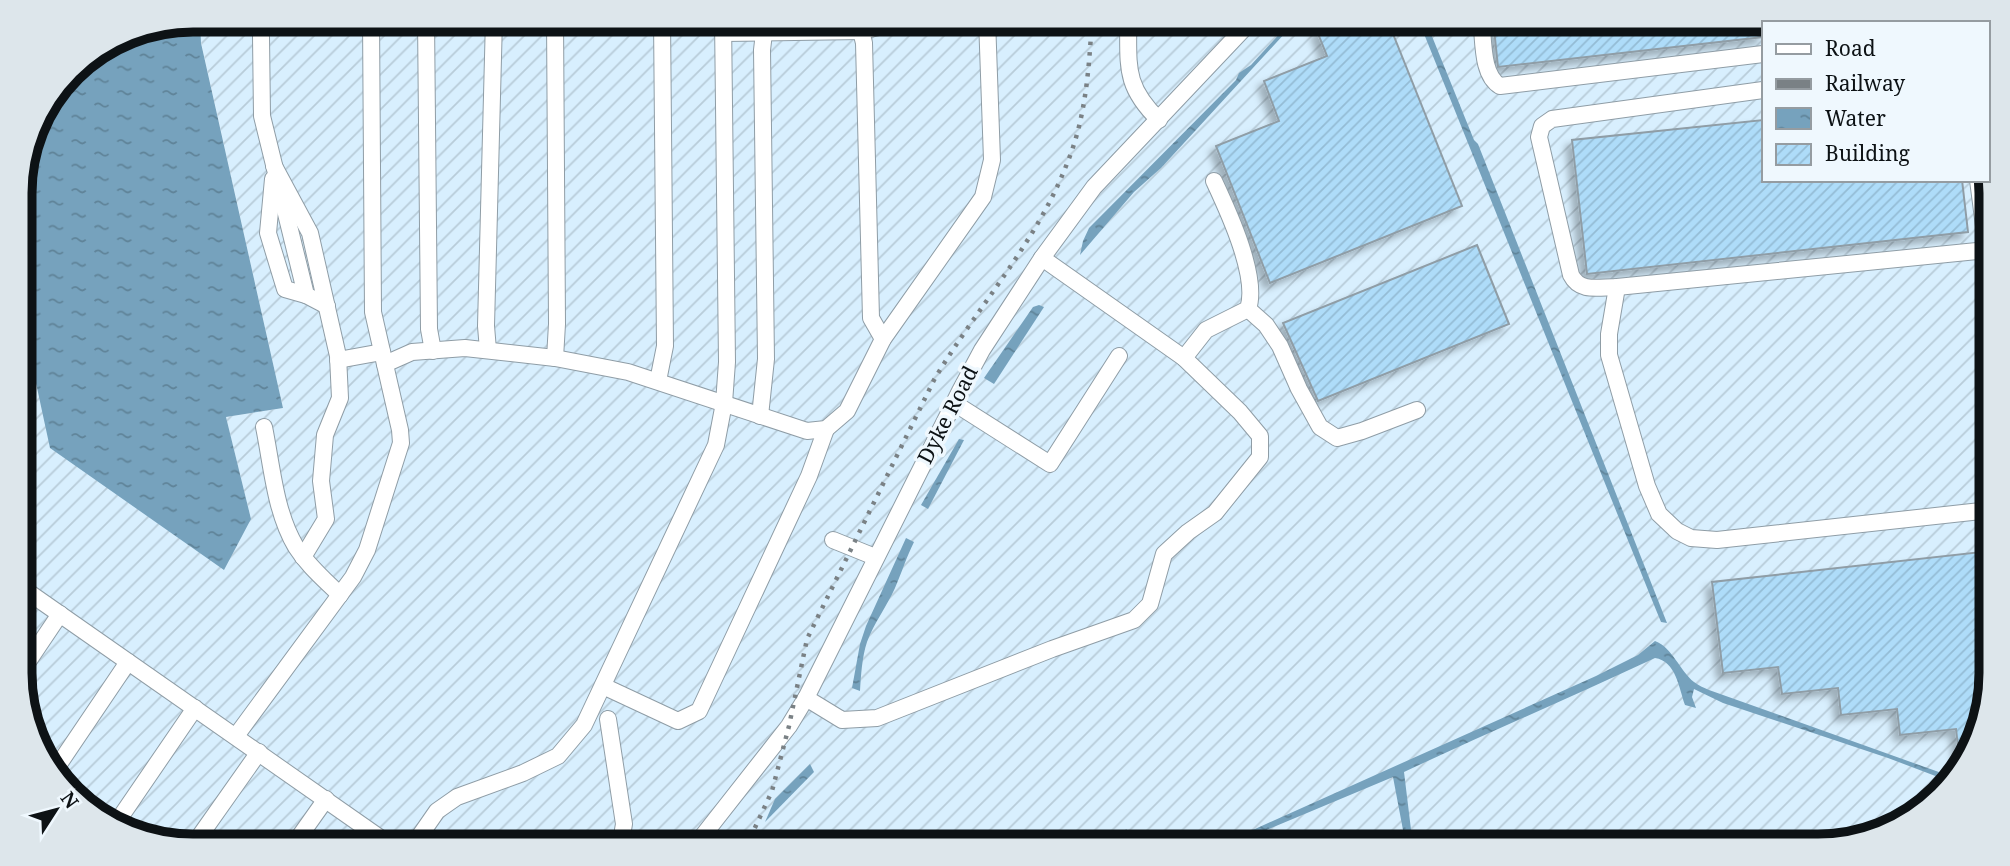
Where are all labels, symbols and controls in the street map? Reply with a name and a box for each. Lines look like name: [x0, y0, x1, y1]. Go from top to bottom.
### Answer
legend: [1762, 21, 1989, 182]
text: Road: [1825, 34, 1876, 62]
text: Railway: [1825, 69, 1905, 97]
text: Water: [1825, 104, 1886, 132]
text: Building: [1825, 139, 1910, 167]
street label: Dyke Road: [911, 361, 984, 468]
north arrow: [21, 775, 91, 845]
text: N: [55, 786, 85, 814]

